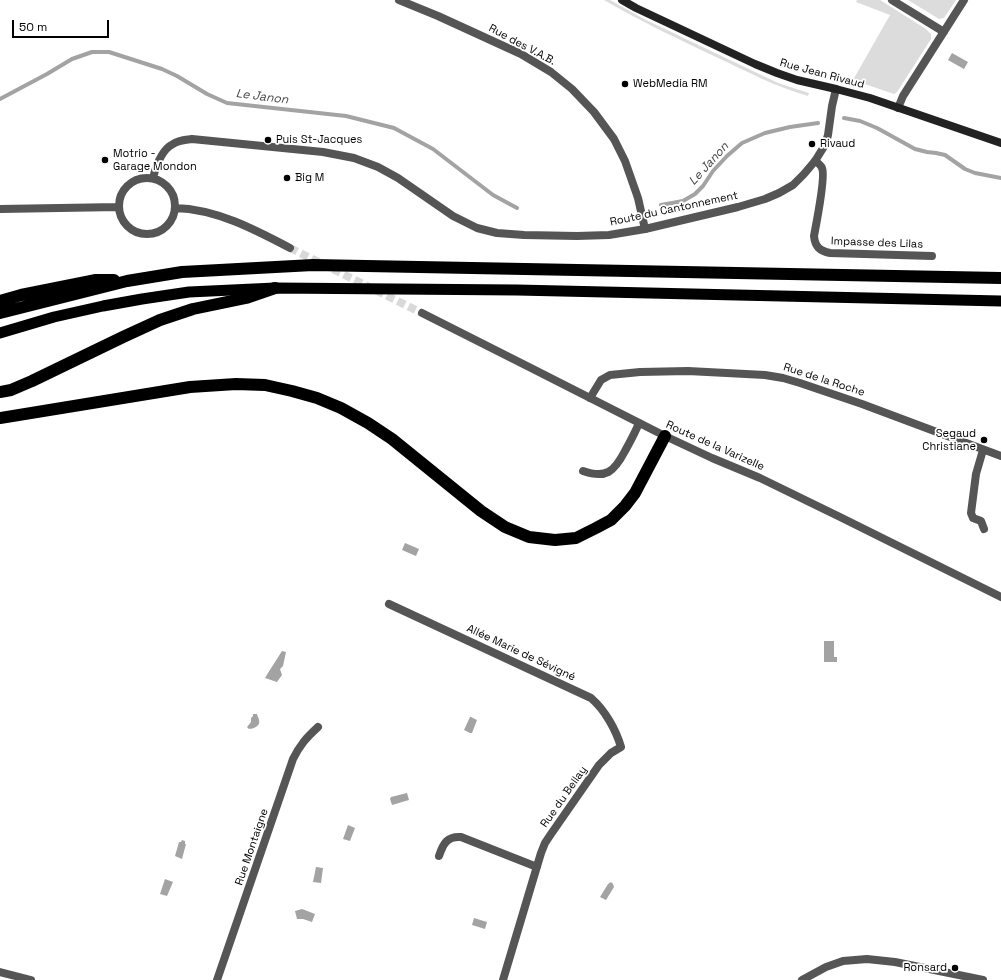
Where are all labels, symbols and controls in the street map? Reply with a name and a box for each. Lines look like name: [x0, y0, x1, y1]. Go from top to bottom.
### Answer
scale bar: [14, 12, 111, 38]
text: 50 m: [19, 19, 47, 35]
street label: Rue des V.A.B.: [486, 22, 558, 68]
street label: Rue Jean Rivaud: [778, 56, 866, 92]
place label: WebMedia RM: [633, 77, 707, 91]
marker: WebMedia RM: [620, 79, 630, 89]
water label: Le Janon: [235, 87, 289, 107]
place label: Puis St-Jacques: [276, 133, 362, 147]
marker: Puis St-Jacques: [263, 135, 273, 145]
place label: Rivaud: [820, 137, 855, 151]
marker: Rivaud: [807, 139, 817, 149]
water label: Le Janon: [686, 140, 732, 188]
place label: Motrio - Garage Mondon: [113, 147, 197, 173]
marker: Motrio - Garage Mondon: [100, 155, 110, 165]
place label: Big M: [295, 171, 324, 185]
marker: Big M: [282, 173, 292, 183]
street label: Route du Cantonnement: [609, 189, 739, 229]
street label: Impasse des Lilas: [831, 235, 923, 251]
street label: Rue de la Roche: [782, 361, 866, 399]
street label: Route de la Varizelle: [664, 418, 766, 474]
place label: Segaud Christiane: [922, 427, 976, 453]
marker: Segaud Christiane: [979, 435, 989, 445]
street label: Allée Marie de Sévigné: [464, 622, 578, 684]
street label: Rue du Bellay: [538, 764, 590, 830]
street label: Rue Montaigne: [233, 807, 271, 887]
place label: Ronsard: [903, 961, 947, 975]
marker: Ronsard: [950, 963, 960, 973]

